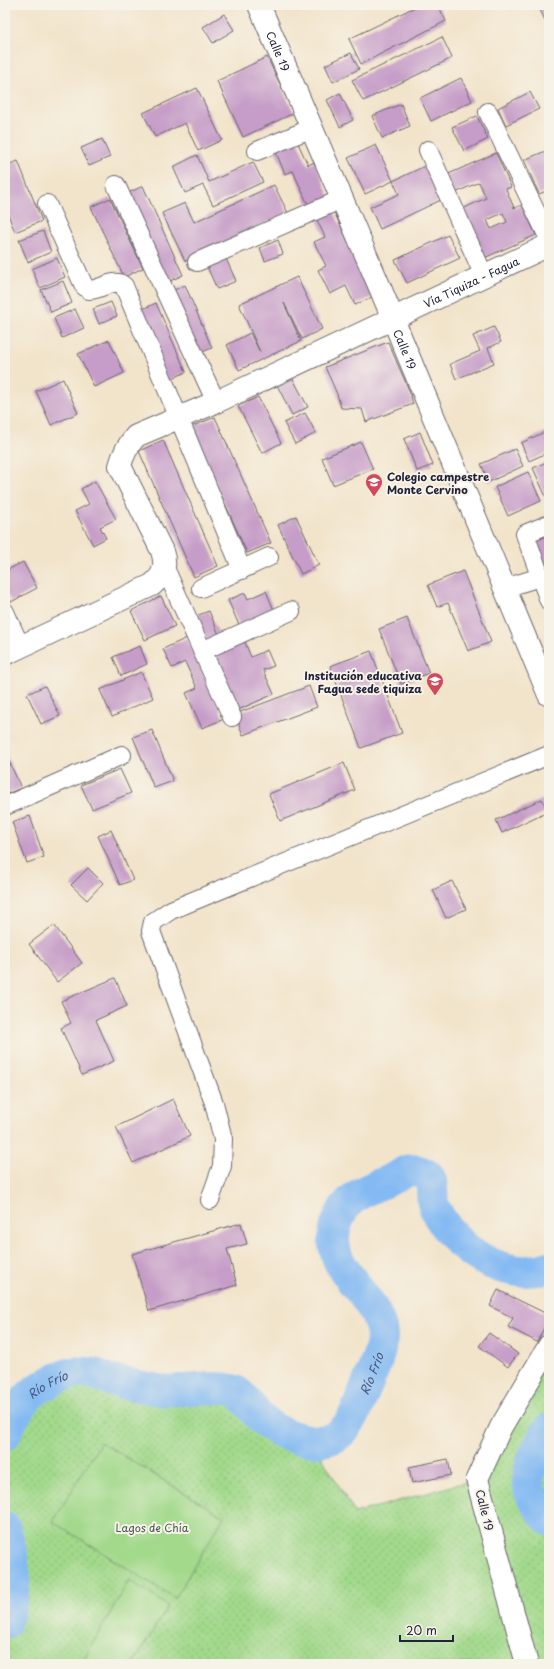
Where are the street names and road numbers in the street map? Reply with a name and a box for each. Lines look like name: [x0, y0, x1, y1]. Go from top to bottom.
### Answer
street label: Calle 19: [263, 28, 295, 74]
street label: Vía Tiquiza - Fagua: [421, 252, 522, 312]
street label: Calle 19: [390, 326, 421, 372]
street label: Calle 19: [472, 1488, 498, 1533]

